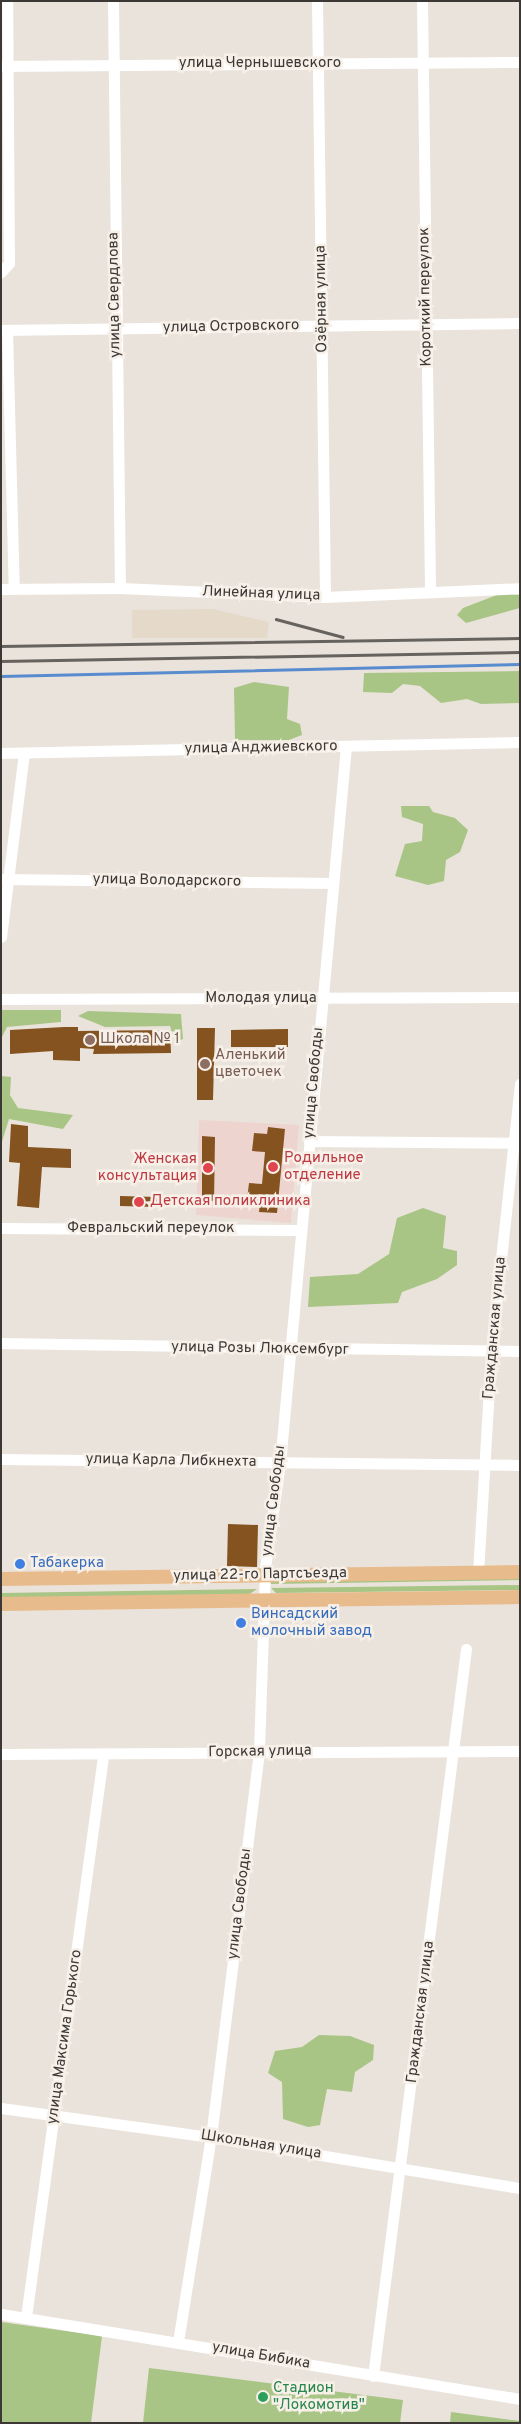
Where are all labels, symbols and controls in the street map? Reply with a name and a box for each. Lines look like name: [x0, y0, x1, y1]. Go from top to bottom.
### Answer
street label: улица Чернышевского: [179, 55, 341, 73]
street label: Короткий переулок: [416, 227, 436, 367]
street label: улица Свердлова: [105, 232, 125, 358]
street label: Озёрная улица: [312, 245, 332, 353]
street label: улица Островского: [162, 317, 300, 337]
street label: Линейная улица: [202, 583, 320, 605]
street label: улица Анджиевского: [184, 738, 338, 758]
street label: улица Володарского: [93, 871, 241, 891]
street label: Молодая улица: [205, 990, 317, 1008]
street label: улица Свободы: [300, 1026, 328, 1140]
place label: Школа № 1: [100, 1031, 180, 1049]
marker: Школа № 1: [84, 1034, 96, 1046]
place label: Аленький цветочек: [215, 1046, 286, 1081]
marker: Аленький цветочек: [199, 1058, 211, 1070]
place label: Родильное отделение: [284, 1149, 364, 1184]
place label: Женская консультация: [98, 1150, 197, 1185]
marker: Родильное отделение: [266, 1160, 280, 1174]
marker: Женская консультация: [201, 1161, 215, 1175]
place label: Детская поликлиника: [150, 1193, 310, 1211]
marker: Детская поликлиника: [132, 1195, 146, 1209]
street label: Февральский переулок: [67, 1220, 235, 1238]
street label: Гражданская улица: [480, 1256, 510, 1400]
street label: улица Розы Люксембург: [171, 1338, 349, 1360]
street label: улица Свободы: [258, 1444, 290, 1558]
street label: улица Карла Либкнехта: [85, 1451, 257, 1471]
place label: Табакерка: [30, 1555, 104, 1573]
marker: Табакерка: [14, 1558, 26, 1570]
street label: улица 22-го Партсъезда: [173, 1564, 347, 1586]
place label: Винсадский молочный завод: [251, 1605, 372, 1640]
marker: Винсадский молочный завод: [235, 1617, 247, 1629]
street label: Горская улица: [208, 1742, 312, 1762]
street label: улица Свободы: [224, 1847, 256, 1961]
street label: Гражданская улица: [403, 1940, 439, 2084]
street label: улица Максима Горького: [44, 1948, 86, 2126]
street label: Школьная улица: [199, 2127, 323, 2163]
street label: улица Бибика: [210, 2339, 312, 2373]
place label: Стадион "Локомотив": [273, 2379, 365, 2414]
marker: Стадион "Локомотив": [257, 2391, 269, 2403]

